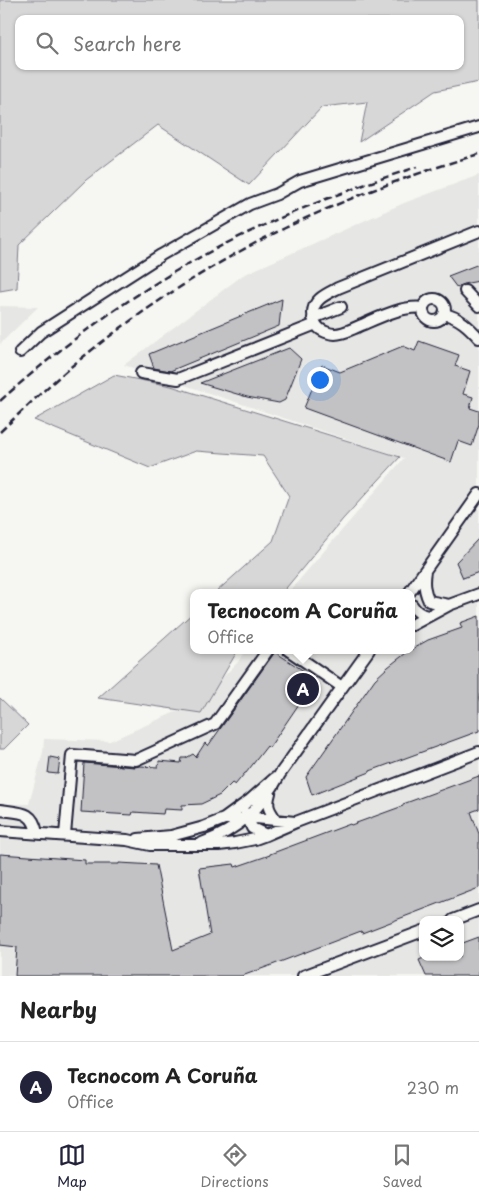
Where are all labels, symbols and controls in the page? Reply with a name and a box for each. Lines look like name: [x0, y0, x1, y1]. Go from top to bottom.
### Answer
search box: [15, 15, 464, 70]
icon: search: [33, 29, 61, 57]
text: Search here: [73, 29, 182, 57]
your location: [307, 367, 333, 393]
popup: [190, 589, 415, 654]
text: Tecnocom A Coruña: [207, 596, 398, 624]
text: Office: [207, 624, 254, 648]
pin: A: [287, 670, 319, 708]
map controls: [419, 916, 464, 961]
button: layers: [419, 916, 464, 961]
text: Nearby: [20, 993, 97, 1025]
text: Tecnocom A Coruña: [67, 1061, 258, 1089]
text: A: [30, 1075, 42, 1099]
text: 230 m: [407, 1075, 459, 1099]
text: Office: [67, 1089, 114, 1113]
tab: Map: [57, 1141, 87, 1192]
tab: Directions: [201, 1141, 269, 1192]
tab: Saved: [382, 1141, 422, 1192]

